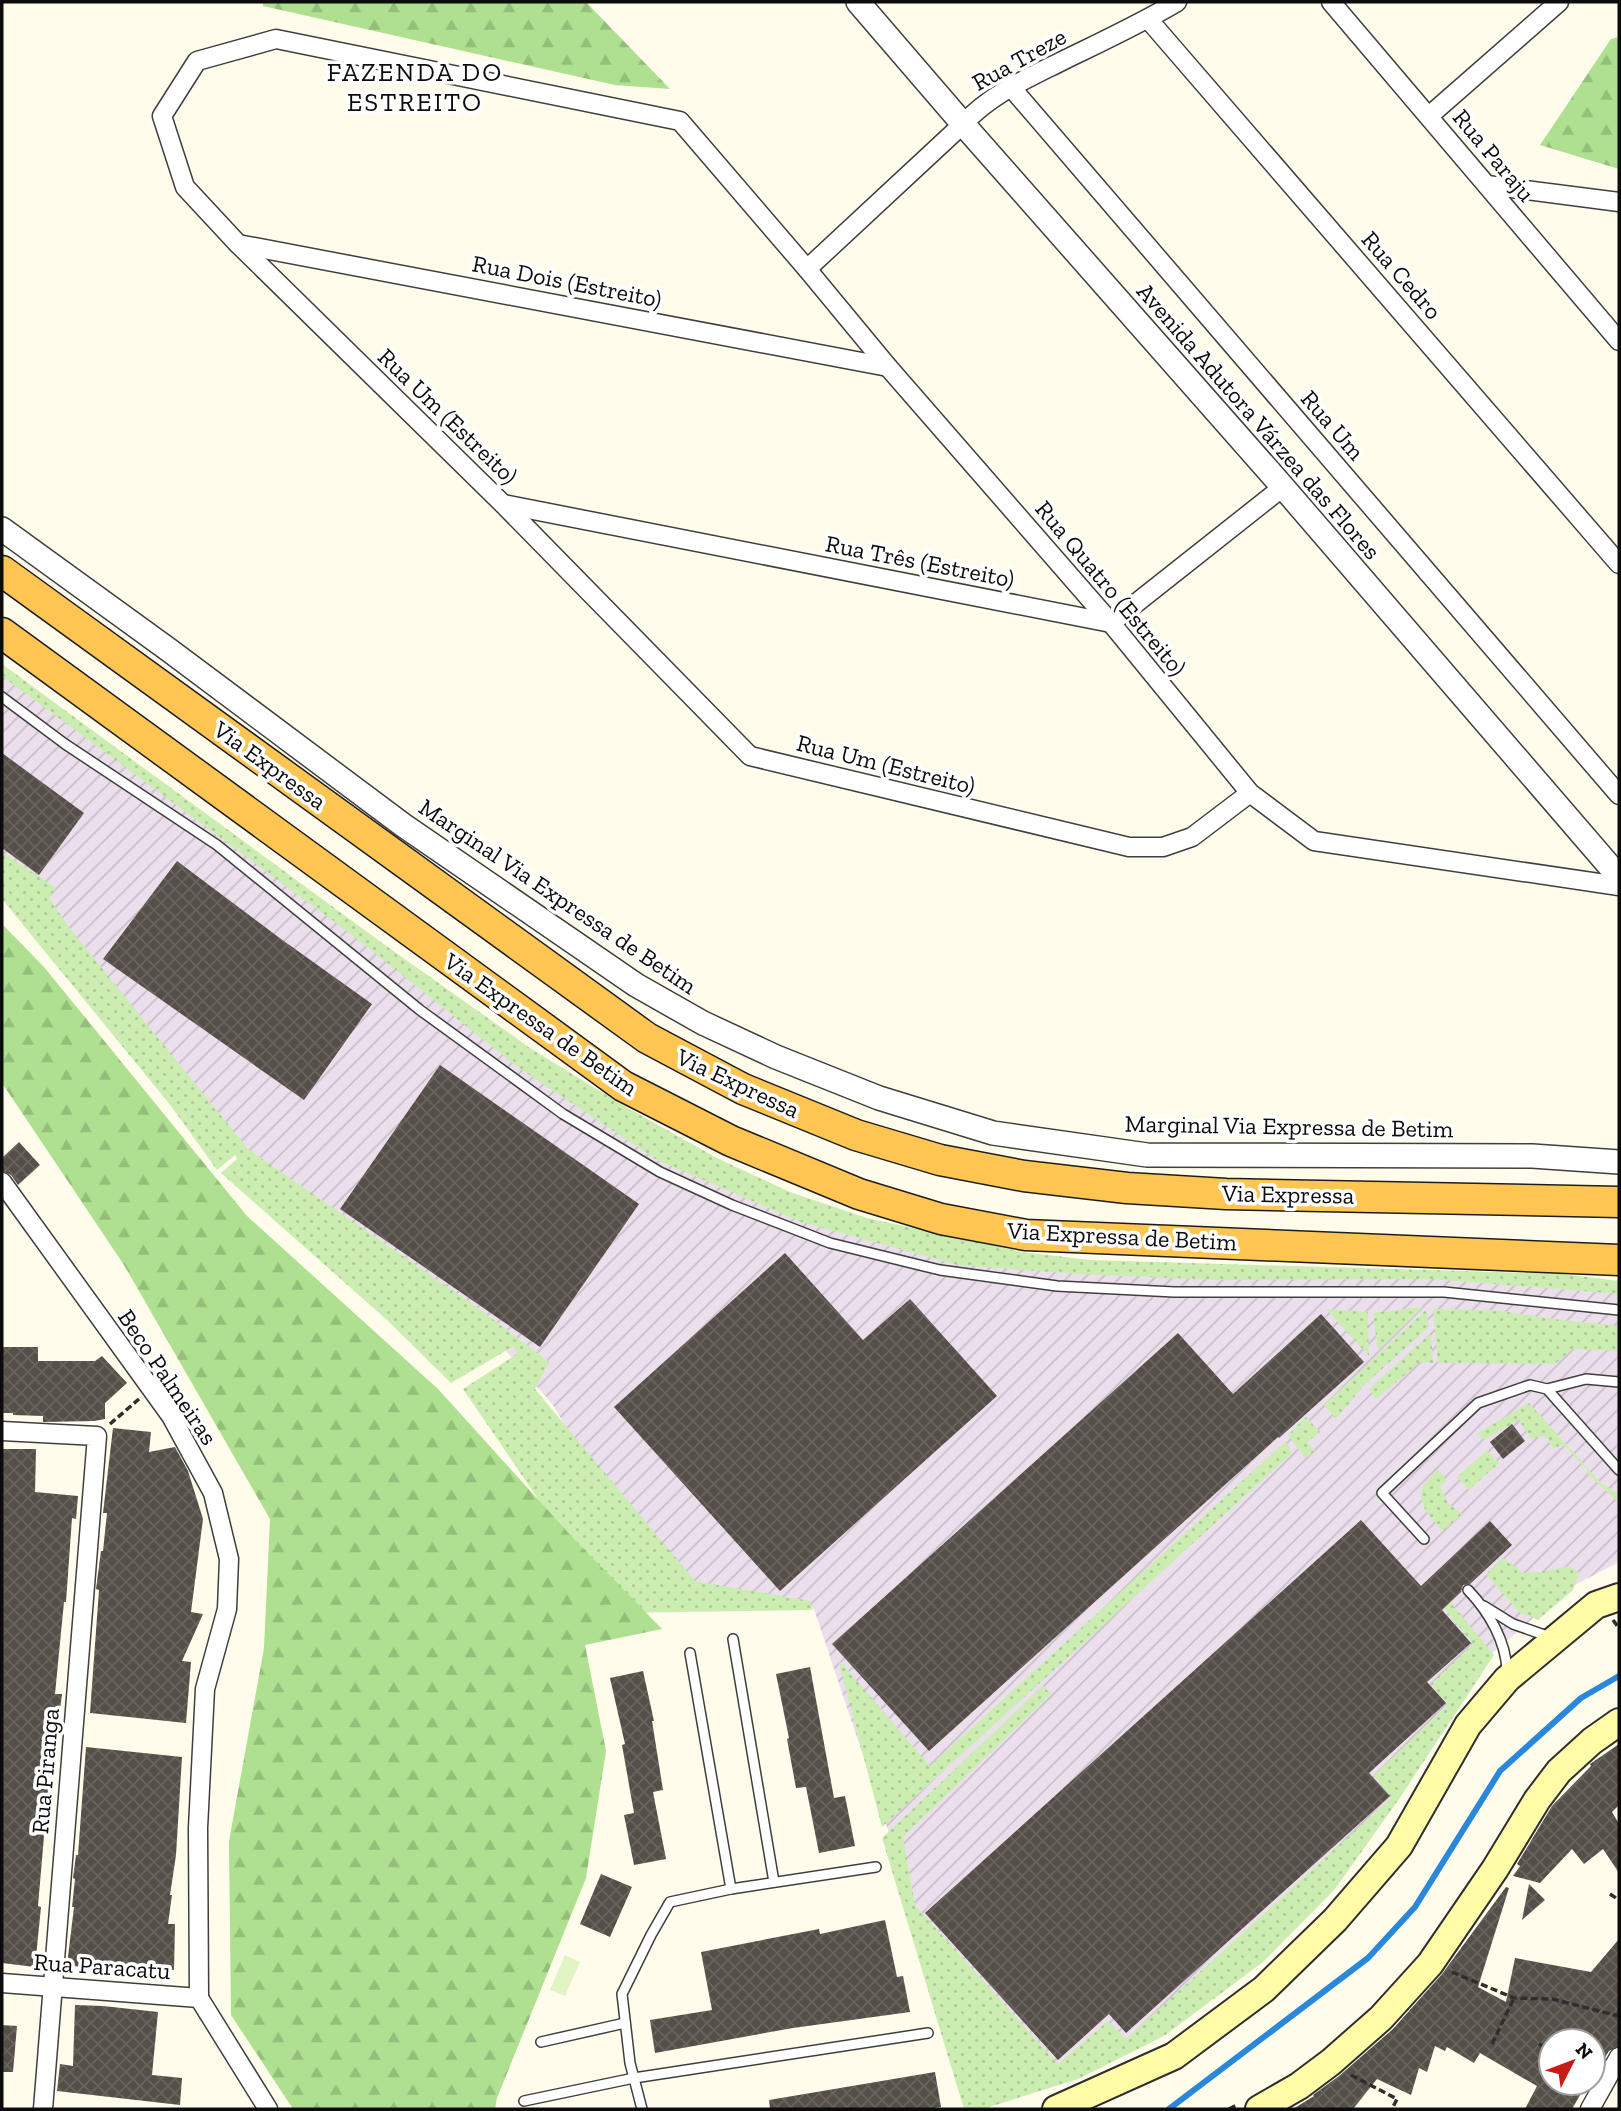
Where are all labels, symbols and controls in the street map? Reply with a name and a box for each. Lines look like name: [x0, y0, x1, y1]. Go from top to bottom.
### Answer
street label: Rua Treze: [967, 21, 1071, 97]
district label: FAZENDA DO ESTREITO: [327, 56, 503, 118]
street label: Rua Paraju: [1447, 103, 1541, 208]
street label: Rua Cedro: [1356, 225, 1448, 325]
street label: Rua Dois (Estreito): [470, 248, 664, 314]
street label: Avenida Adutora Várzea das Flores: [1131, 277, 1387, 565]
street label: Rua Um (Estreito): [372, 342, 524, 490]
street label: Rua Um: [1295, 384, 1371, 466]
street label: Rua Quatro (Estreito): [1029, 495, 1193, 681]
street label: Rua Três (Estreito): [823, 528, 1017, 594]
street label: Via Expressa: [207, 714, 332, 816]
street label: Rua Um (Estreito): [794, 728, 978, 800]
street label: Marginal Via Expressa de Betim: [414, 792, 703, 1000]
street label: Via Expressa de Betim: [438, 946, 644, 1102]
street label: Via Expressa: [671, 1041, 805, 1124]
street label: Marginal Via Expressa de Betim: [1124, 1109, 1454, 1143]
street label: Via Expressa: [1221, 1178, 1355, 1210]
street label: Via Expressa de Betim: [1005, 1215, 1238, 1257]
street label: Beco Palmeiras: [112, 1304, 224, 1450]
street label: Rua Piranga: [25, 1707, 65, 1835]
street label: Rua Paracatu: [33, 1947, 172, 1985]
north arrow: [1537, 2027, 1607, 2097]
text: N: [1571, 2038, 1598, 2064]

